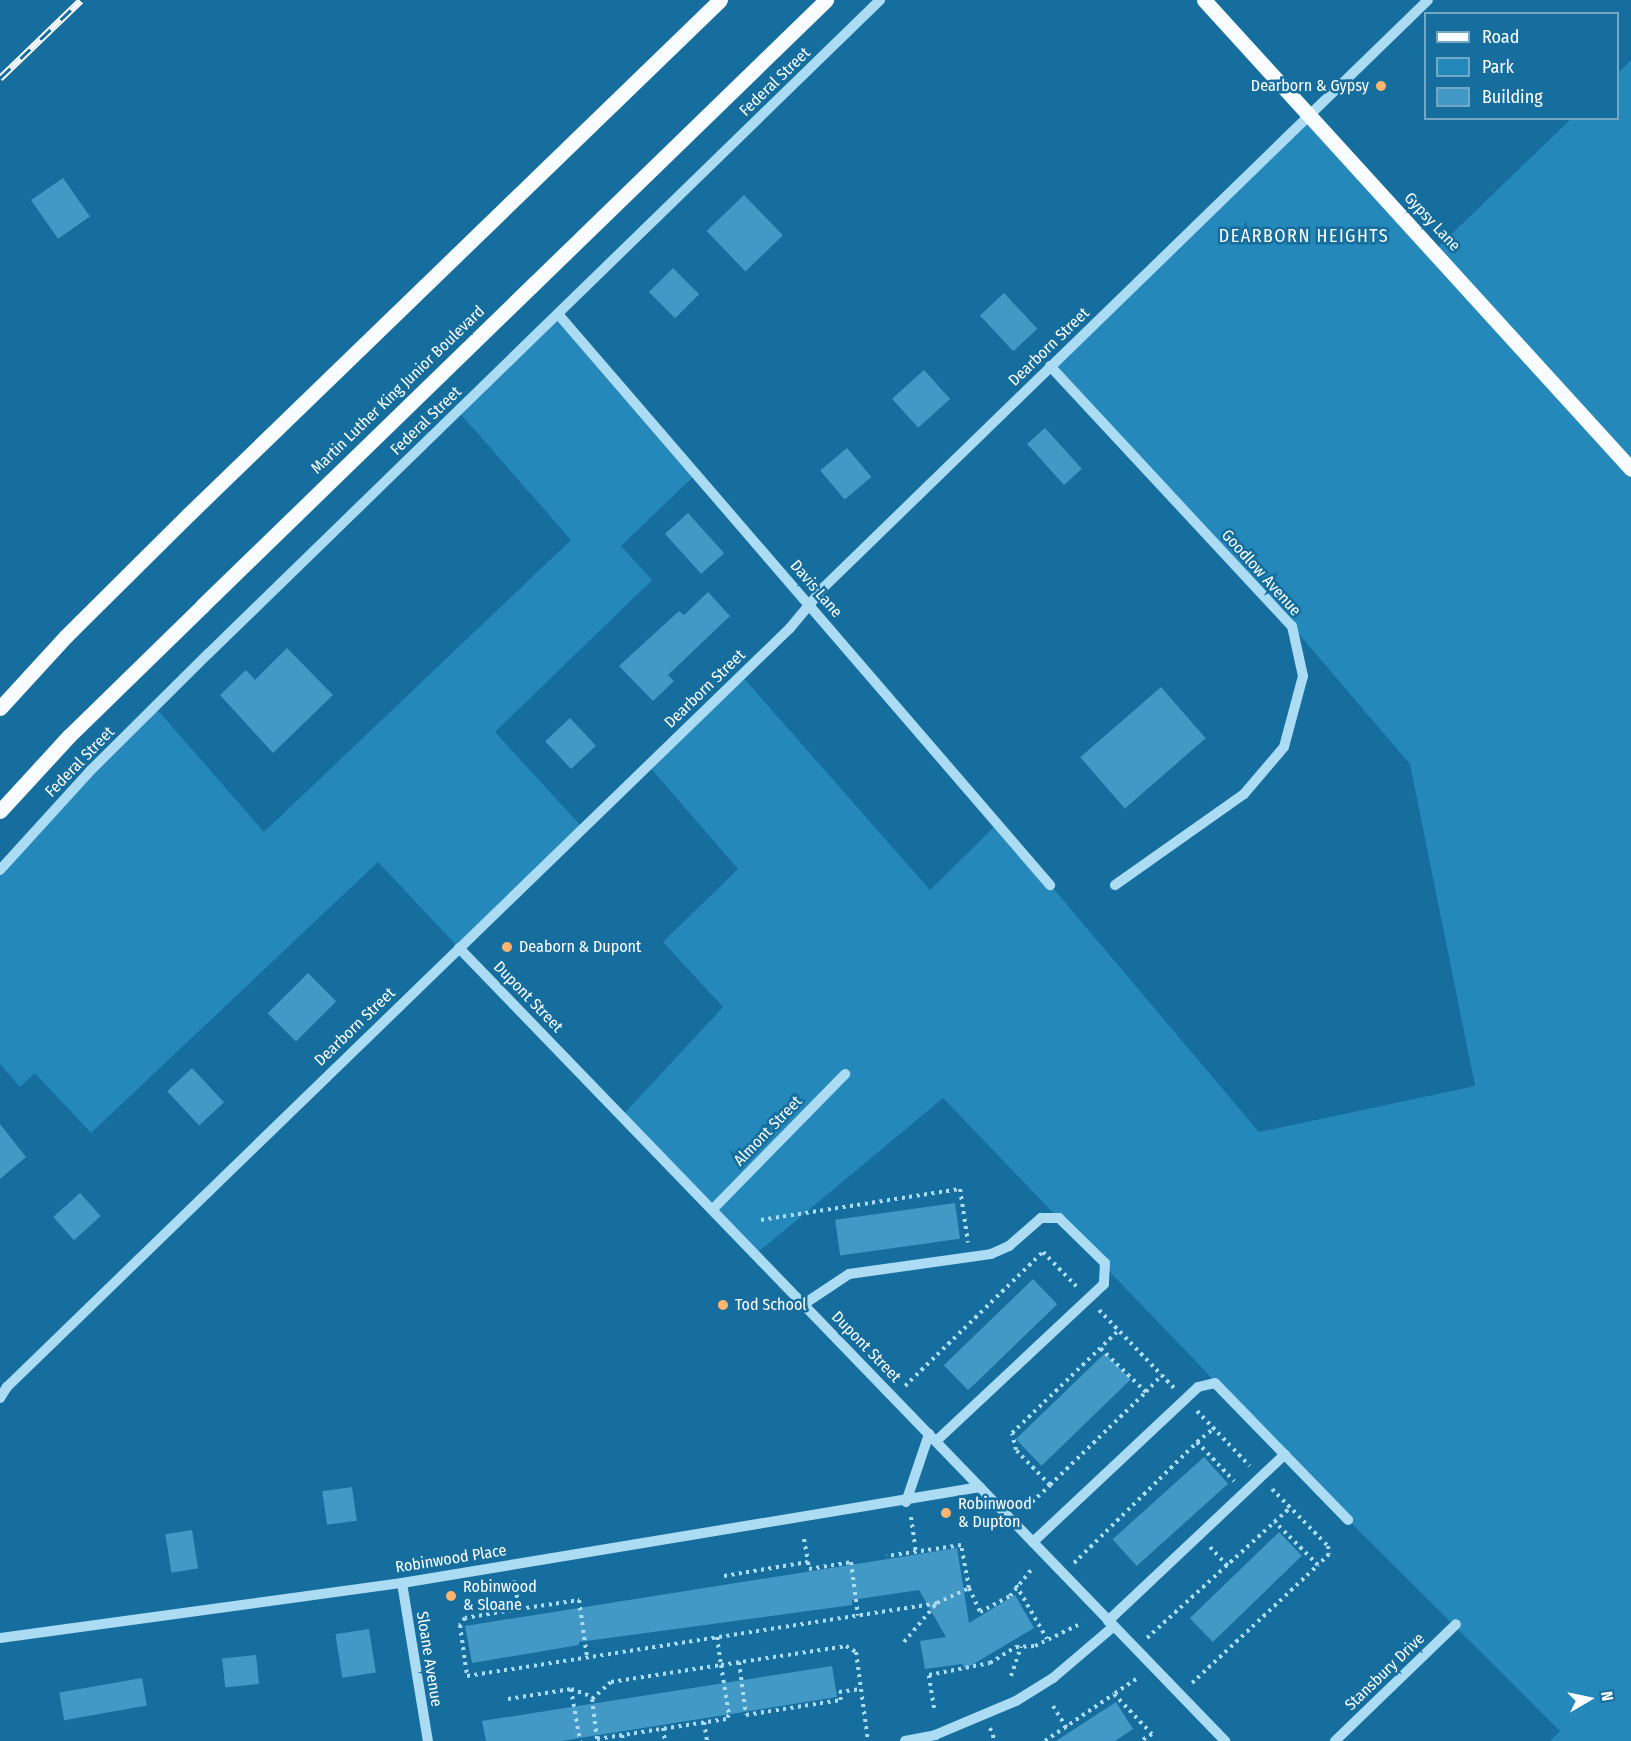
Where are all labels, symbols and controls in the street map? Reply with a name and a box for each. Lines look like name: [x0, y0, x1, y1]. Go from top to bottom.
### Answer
legend: [1424, 12, 1619, 120]
text: Road: [1482, 26, 1519, 48]
street label: Federal Street: [736, 44, 814, 120]
text: Park: [1482, 56, 1514, 78]
place label: Dearborn & Gypsy: [1251, 76, 1369, 96]
marker: Dearborn & Gypsy: [1374, 79, 1388, 93]
text: Building: [1482, 86, 1543, 108]
street label: Gypsy Lane: [1400, 189, 1464, 255]
district label: DEARBORN HEIGHTS: [1219, 225, 1389, 247]
street label: Martin Luther King Junior Boulevard: [307, 302, 489, 478]
street label: Dearborn Street: [1005, 304, 1093, 390]
street label: Federal Street: [387, 383, 465, 459]
street label: Goodlow Avenue: [1217, 526, 1305, 620]
street label: Davis Lane: [786, 556, 846, 622]
street label: Dearborn Street: [661, 646, 749, 732]
street label: Federal Street: [42, 723, 118, 801]
place label: Deaborn & Dupont: [519, 937, 641, 957]
marker: Deaborn & Dupont: [500, 940, 514, 954]
street label: Dupont Street: [489, 957, 567, 1037]
street label: Dearborn Street: [311, 984, 399, 1070]
street label: Almont Street: [730, 1092, 806, 1170]
place label: Tod School: [735, 1295, 807, 1315]
marker: Tod School: [716, 1298, 730, 1312]
street label: Dupont Street: [827, 1307, 905, 1387]
place label: Robinwood & Dupton: [958, 1494, 1032, 1532]
marker: Robinwood & Dupton: [939, 1506, 953, 1520]
street label: Robinwood Place: [394, 1541, 508, 1577]
place label: Robinwood & Sloane: [463, 1577, 537, 1615]
marker: Robinwood & Sloane: [444, 1589, 458, 1603]
street label: Sloane Avenue: [412, 1610, 446, 1708]
street label: Stansbury Drive: [1341, 1629, 1429, 1715]
north arrow: [1559, 1669, 1619, 1729]
text: N: [1597, 1690, 1617, 1702]

